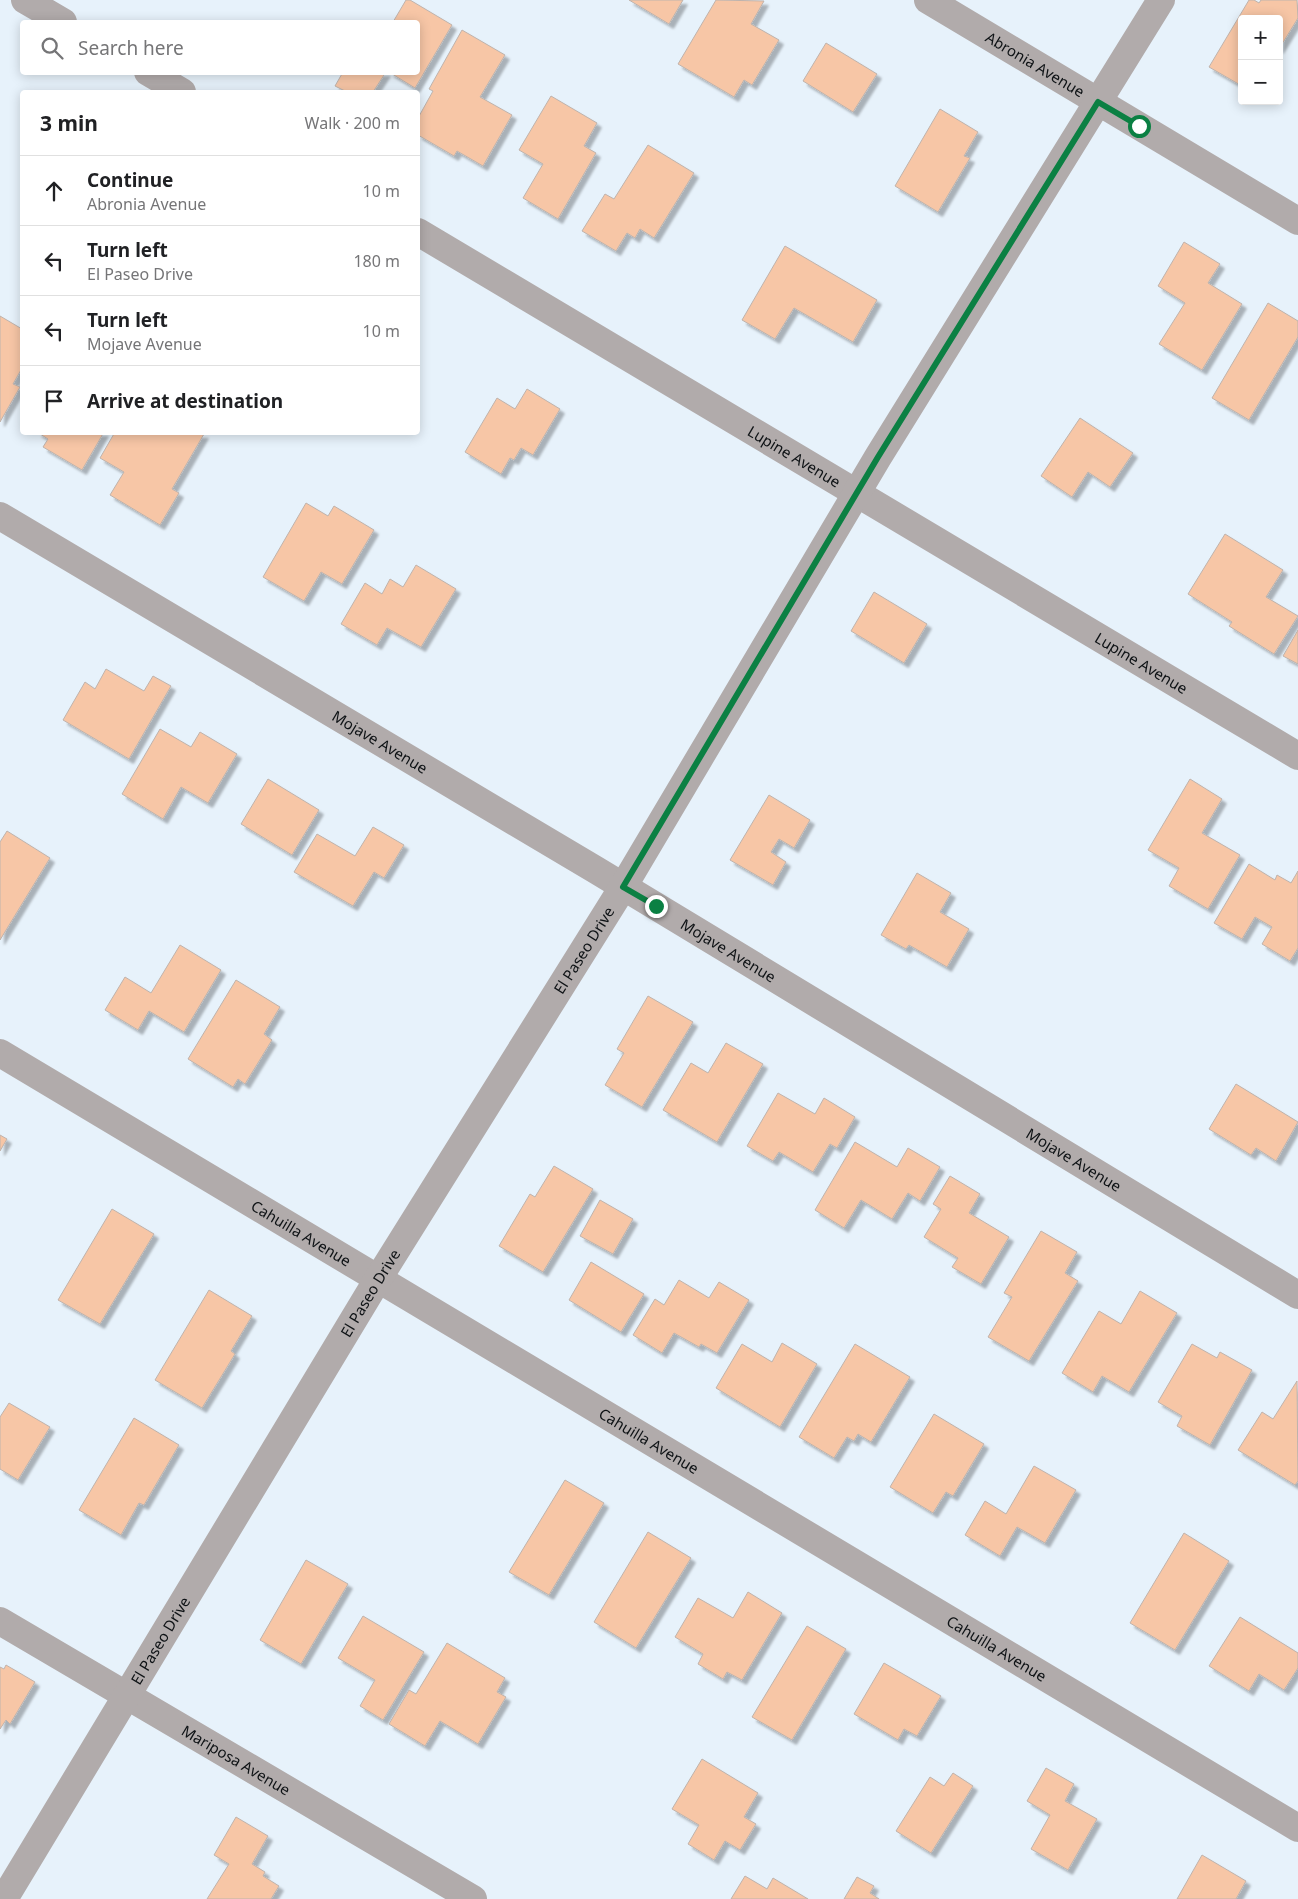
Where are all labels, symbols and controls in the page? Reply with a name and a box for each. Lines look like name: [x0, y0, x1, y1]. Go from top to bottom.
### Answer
map controls: [1238, 15, 1283, 105]
button: +: [1238, 15, 1283, 60]
search box: [20, 20, 420, 75]
street label: Abronia Avenue: [982, 27, 1089, 101]
icon: search: [38, 34, 66, 62]
text: Search here: [78, 35, 184, 61]
button: −: [1238, 60, 1283, 105]
text: 3 min: [40, 109, 98, 137]
text: Walk · 200 m: [305, 112, 400, 134]
route start: [1128, 115, 1151, 138]
text: Continue: [87, 167, 173, 193]
icon: ahead: [40, 177, 68, 205]
text: 10 m: [363, 180, 400, 202]
text: Abronia Avenue: [87, 193, 206, 215]
text: Turn left: [87, 237, 168, 263]
icon: left: [40, 247, 68, 275]
text: 180 m: [353, 250, 400, 272]
text: El Paseo Drive: [87, 263, 193, 285]
text: Turn left: [87, 307, 168, 333]
icon: left: [40, 317, 68, 345]
text: 10 m: [363, 320, 400, 342]
text: Mojave Avenue: [87, 333, 202, 355]
icon: arrive: [40, 387, 68, 415]
text: Arrive at destination: [87, 388, 283, 414]
street label: Lupine Avenue: [744, 421, 844, 491]
street label: Lupine Avenue: [1091, 627, 1192, 698]
street label: Mojave Avenue: [329, 706, 431, 778]
route end: [645, 895, 668, 918]
street label: El Paseo Drive: [549, 903, 618, 997]
street label: Mojave Avenue: [677, 914, 780, 987]
street label: Mojave Avenue: [1023, 1123, 1125, 1196]
street label: Cahuilla Avenue: [248, 1195, 355, 1271]
street label: El Paseo Drive: [335, 1245, 404, 1340]
street label: Cahuilla Avenue: [595, 1403, 703, 1478]
street label: El Paseo Drive: [126, 1593, 194, 1688]
street label: Cahuilla Avenue: [943, 1611, 1051, 1686]
street label: Mariposa Avenue: [178, 1720, 294, 1800]

